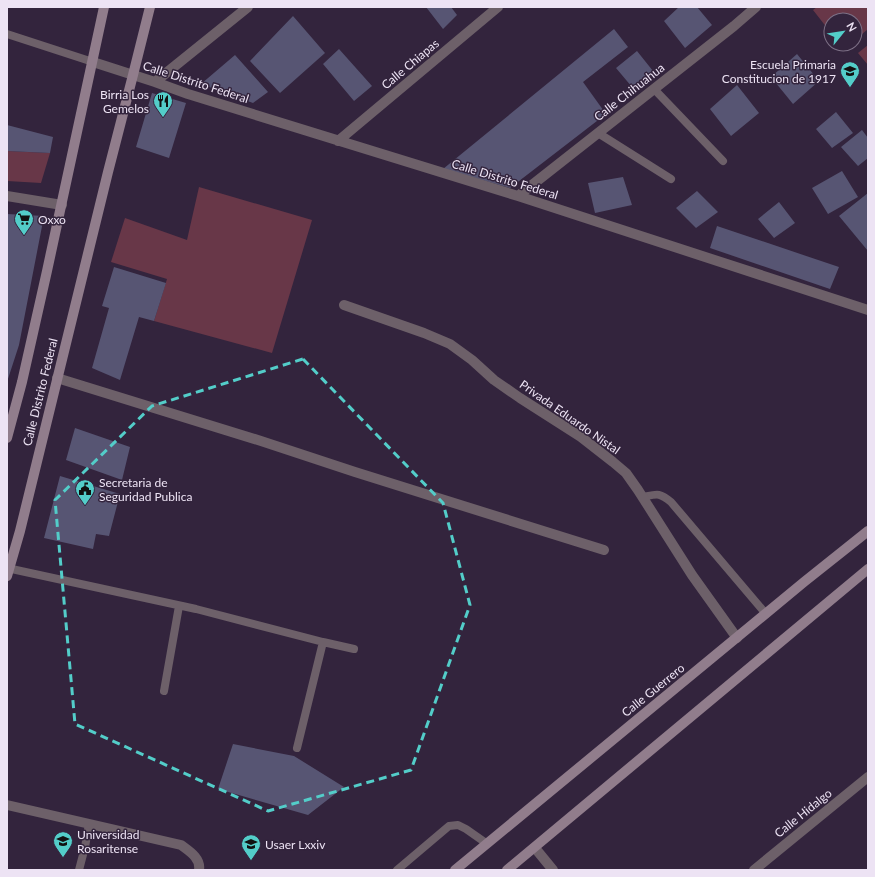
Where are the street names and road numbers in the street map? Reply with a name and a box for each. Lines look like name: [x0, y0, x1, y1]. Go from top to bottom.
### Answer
street label: Calle Chiapas: [378, 36, 442, 92]
street label: Calle Distrito Federal: [141, 58, 251, 106]
street label: Calle Chihuahua: [591, 60, 667, 124]
street label: Calle Distrito Federal: [450, 156, 560, 202]
street label: Calle Distrito Federal: [19, 337, 61, 447]
street label: Privada Eduardo Nistal: [517, 377, 623, 457]
street label: Calle Guerrero: [619, 660, 688, 720]
street label: Calle Hidalgo: [771, 785, 835, 841]

